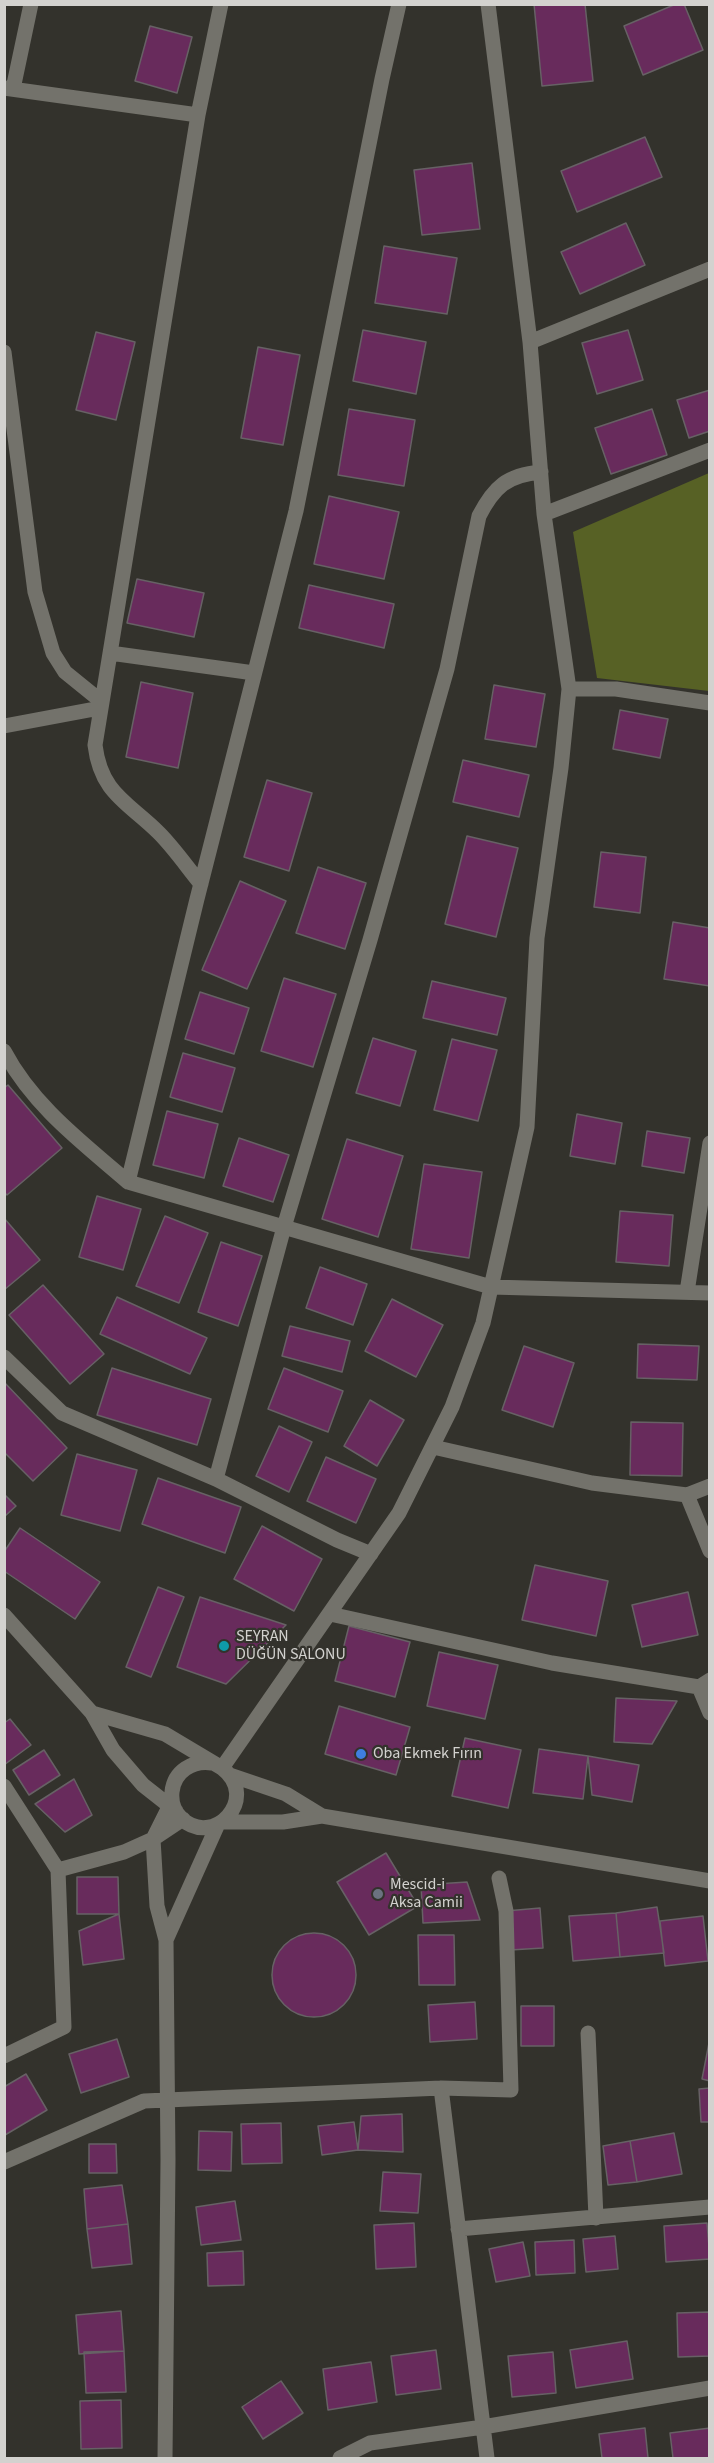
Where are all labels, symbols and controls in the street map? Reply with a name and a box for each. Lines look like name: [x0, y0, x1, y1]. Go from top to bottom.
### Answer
place label: SEYRAN DÜĞÜN SALONU: [236, 1627, 346, 1665]
marker: SEYRAN DÜĞÜN SALONU: [217, 1639, 231, 1653]
place label: Oba Ekmek Fırın: [373, 1744, 482, 1764]
marker: Oba Ekmek Fırın: [354, 1747, 368, 1761]
place label: Mescid-i Aksa Camii: [390, 1875, 463, 1913]
marker: Mescid-i Aksa Camii: [371, 1887, 385, 1901]

